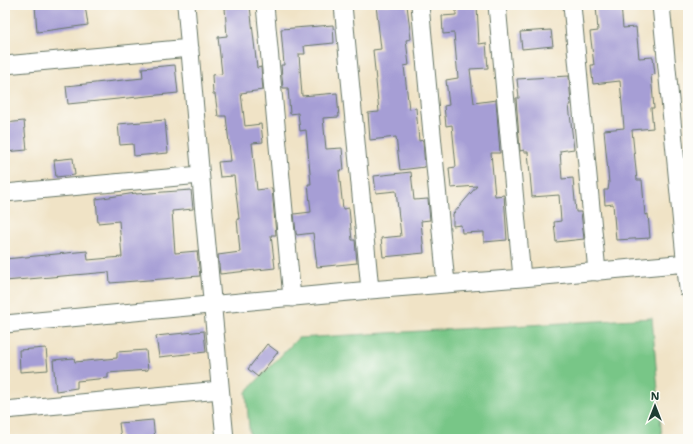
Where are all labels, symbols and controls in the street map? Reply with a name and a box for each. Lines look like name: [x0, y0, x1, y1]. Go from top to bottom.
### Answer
north arrow: [635, 386, 675, 426]
text: N: [651, 389, 660, 404]

